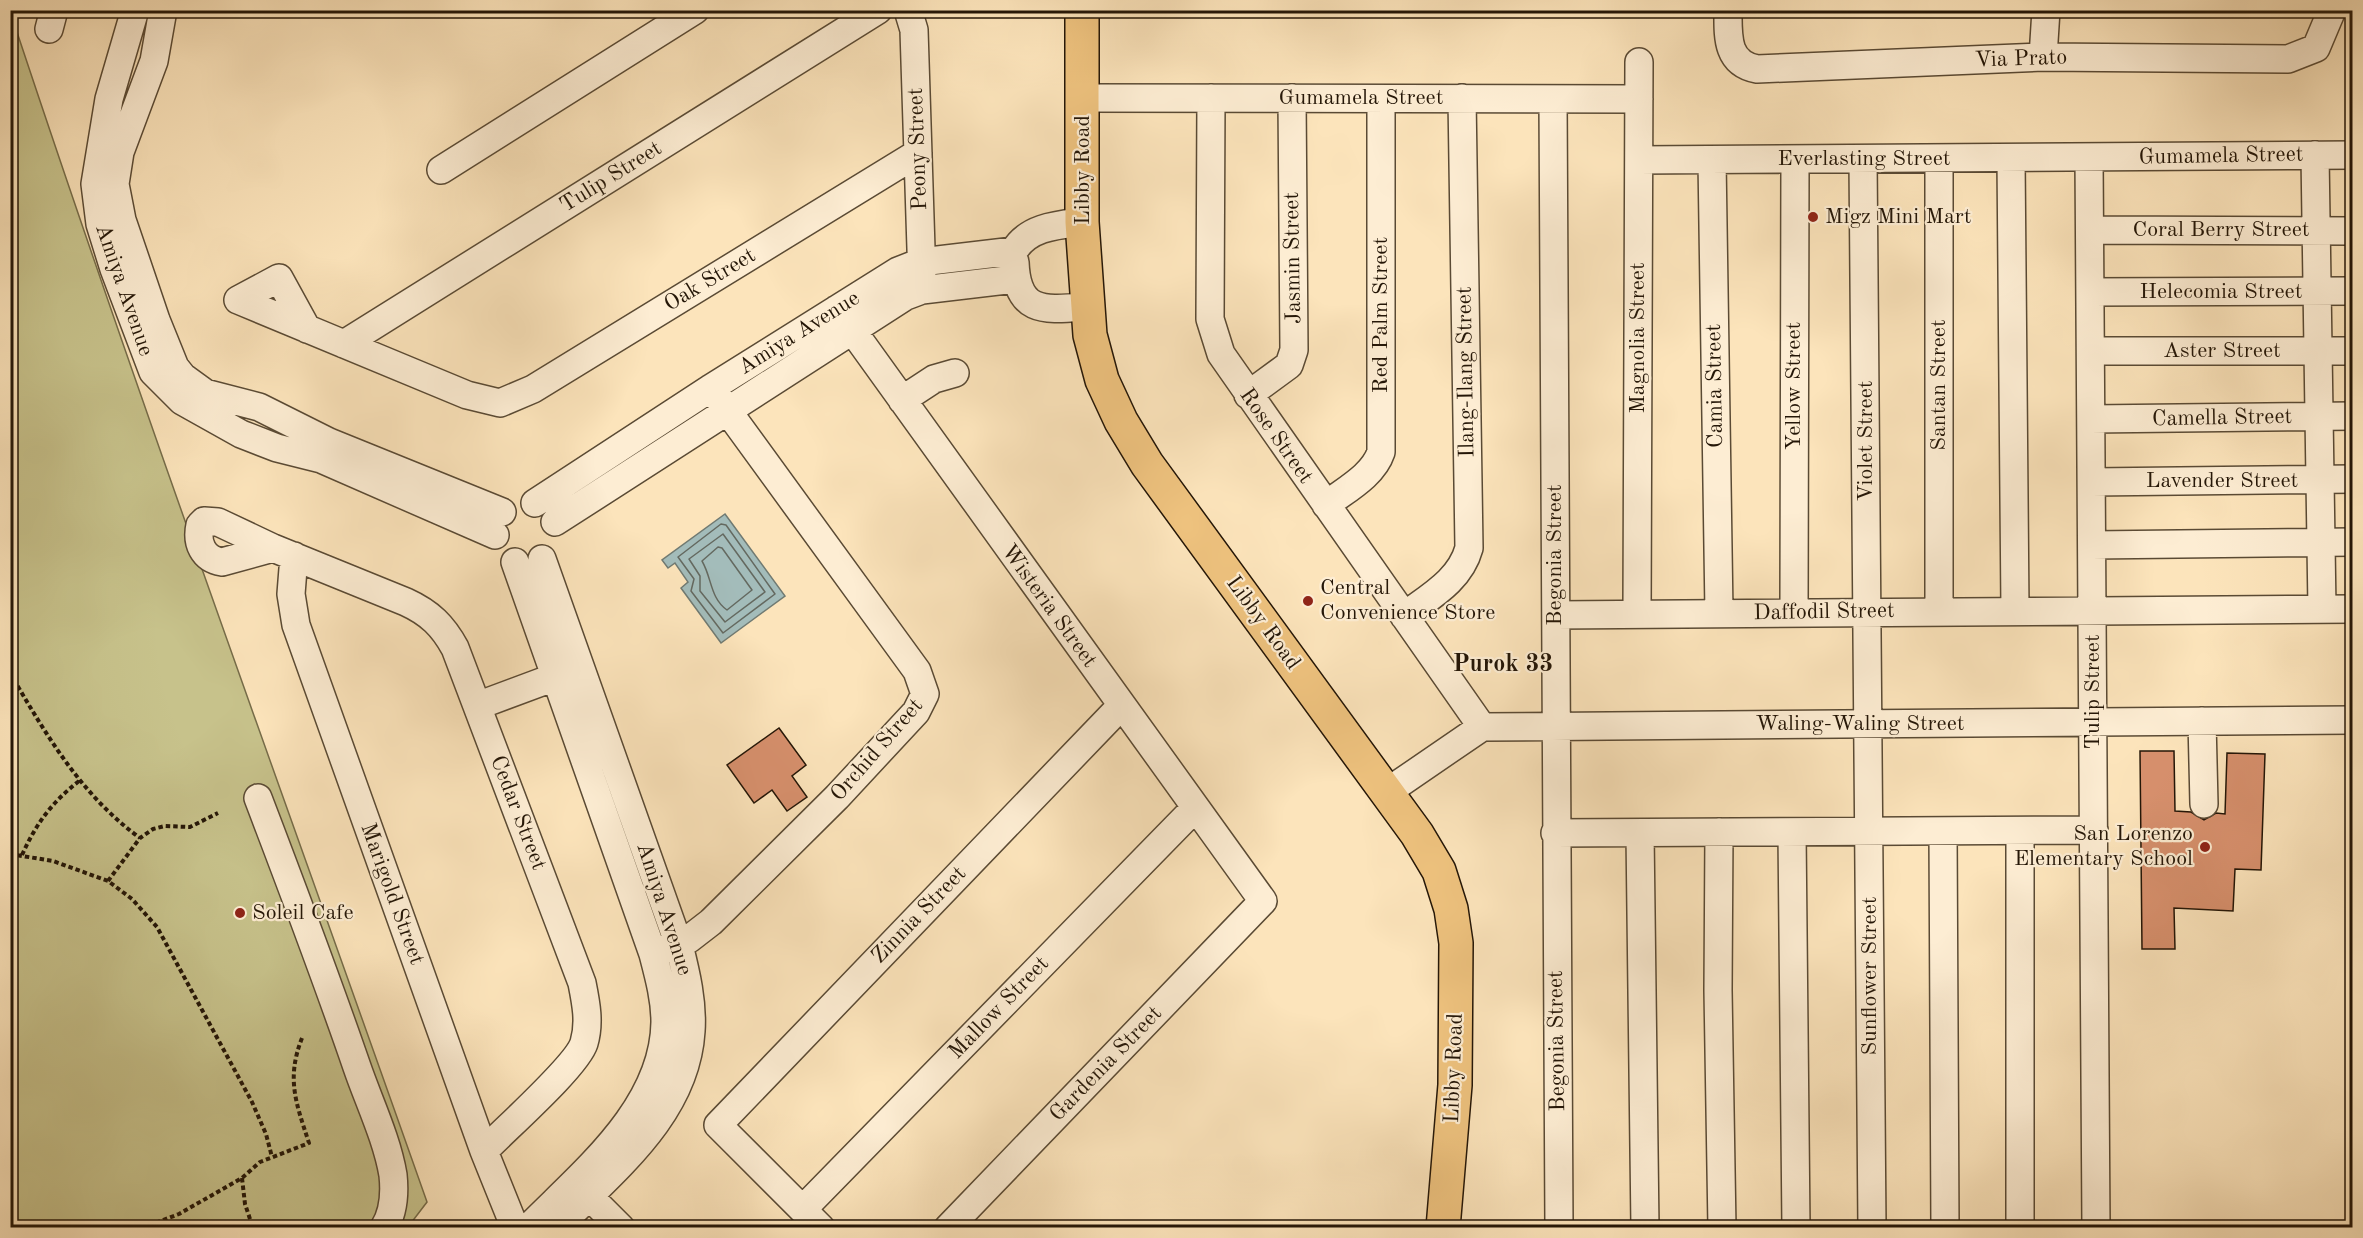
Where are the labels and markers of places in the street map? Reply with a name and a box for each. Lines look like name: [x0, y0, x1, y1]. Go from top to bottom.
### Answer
place label: Migz Mini Mart: [1825, 206, 1971, 228]
marker: Migz Mini Mart: [1806, 210, 1820, 224]
place label: Central Convenience Store: [1320, 577, 1495, 624]
marker: Central Convenience Store: [1301, 594, 1315, 608]
place label: San Lorenzo Elementary School: [2014, 823, 2193, 870]
marker: San Lorenzo Elementary School: [2198, 840, 2212, 854]
place label: Soleil Cafe: [252, 902, 354, 924]
marker: Soleil Cafe: [233, 906, 247, 920]

